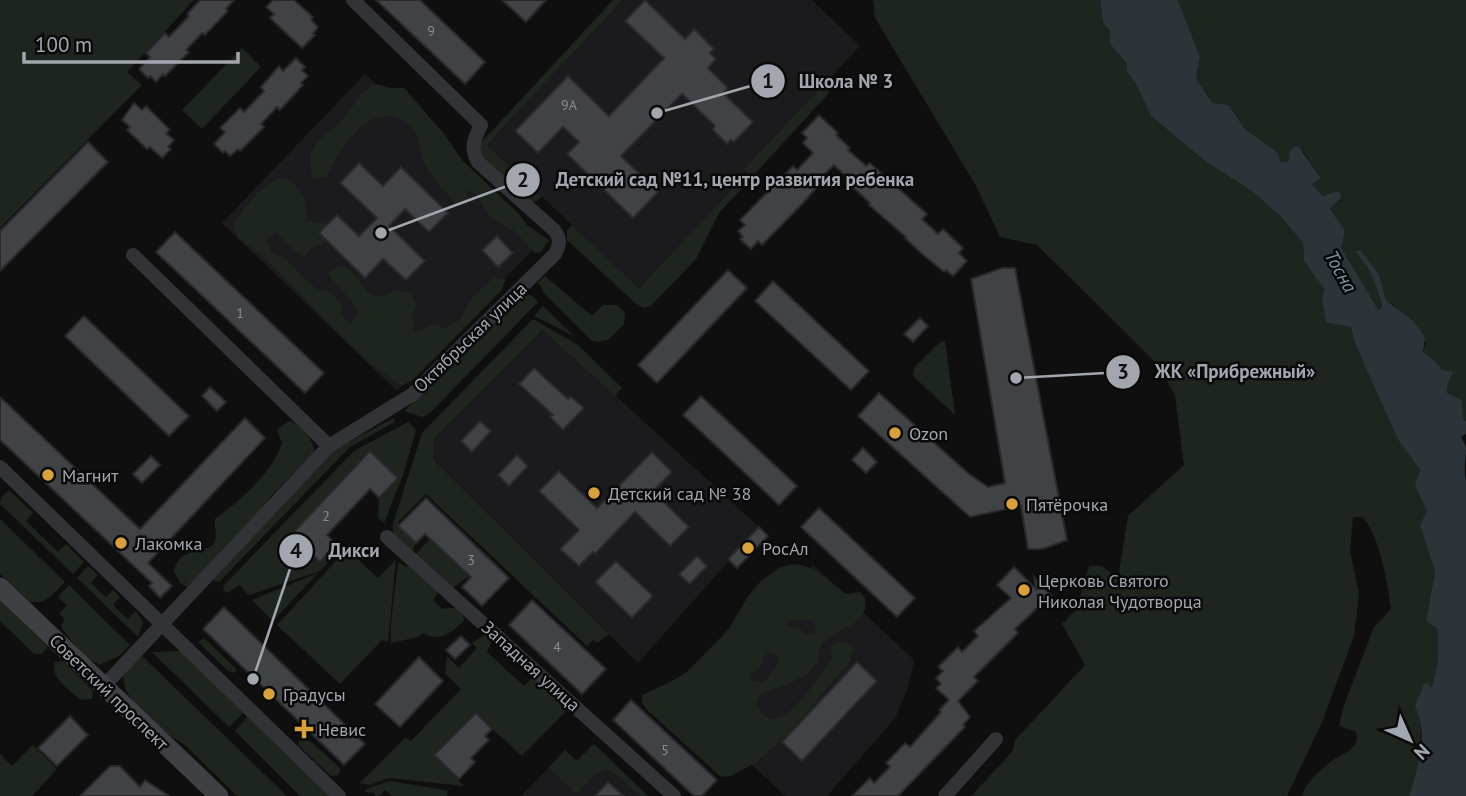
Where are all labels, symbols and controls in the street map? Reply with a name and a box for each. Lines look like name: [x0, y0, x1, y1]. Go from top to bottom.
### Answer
scale bar: [24, 21, 238, 65]
house number: 9: [427, 22, 435, 40]
text: 100 m: [35, 31, 92, 58]
callout: Школа № 3: [750, 61, 908, 101]
text: 1: [762, 67, 774, 94]
text: Школа № 3: [799, 69, 893, 93]
house number: 9А: [561, 96, 578, 114]
callout: Детский сад №11, центр развития ребенка: [506, 160, 929, 200]
text: 2: [517, 166, 529, 193]
text: Детский сад №11, центр развития ребенка: [556, 167, 914, 191]
water label: Тосна: [1320, 246, 1363, 297]
street label: Октябрьская улица: [408, 277, 532, 397]
house number: 1: [236, 304, 244, 322]
callout: ЖК «Прибрежный»: [1105, 352, 1329, 392]
text: 3: [1117, 358, 1129, 385]
text: ЖК «Прибрежный»: [1154, 359, 1315, 383]
place label: Ozon: [909, 422, 948, 445]
marker: Ozon: [887, 425, 903, 441]
place label: Магнит: [62, 464, 119, 487]
marker: Магнит: [40, 467, 56, 483]
place label: Детский сад № 38: [608, 482, 751, 505]
marker: Детский сад № 38: [586, 485, 602, 501]
place label: Пятёрочка: [1026, 493, 1108, 516]
marker: Пятёрочка: [1004, 496, 1020, 512]
house number: 2: [322, 507, 330, 525]
callout: Дикси: [279, 531, 393, 571]
place label: Лакомка: [134, 532, 202, 555]
marker: Лакомка: [113, 535, 129, 551]
text: 4: [290, 537, 302, 564]
place label: РосАл: [762, 537, 809, 560]
text: Дикси: [328, 538, 380, 562]
marker: РосАл: [740, 540, 756, 556]
house number: 3: [467, 551, 475, 569]
place label: Церковь Святого Николая Чудотворца: [1038, 569, 1202, 613]
marker: Церковь Святого Николая Чудотворца: [1016, 582, 1032, 598]
street label: Западная улица: [477, 616, 585, 716]
street label: Советский проспект: [44, 629, 174, 755]
house number: 4: [553, 638, 561, 656]
place label: Градусы: [283, 683, 346, 706]
marker: Градусы: [261, 686, 277, 702]
north arrow: [1375, 705, 1445, 775]
place label: Невис: [318, 718, 366, 741]
marker: Невис: [296, 721, 312, 737]
text: N: [1409, 739, 1435, 765]
house number: 5: [661, 741, 669, 759]

